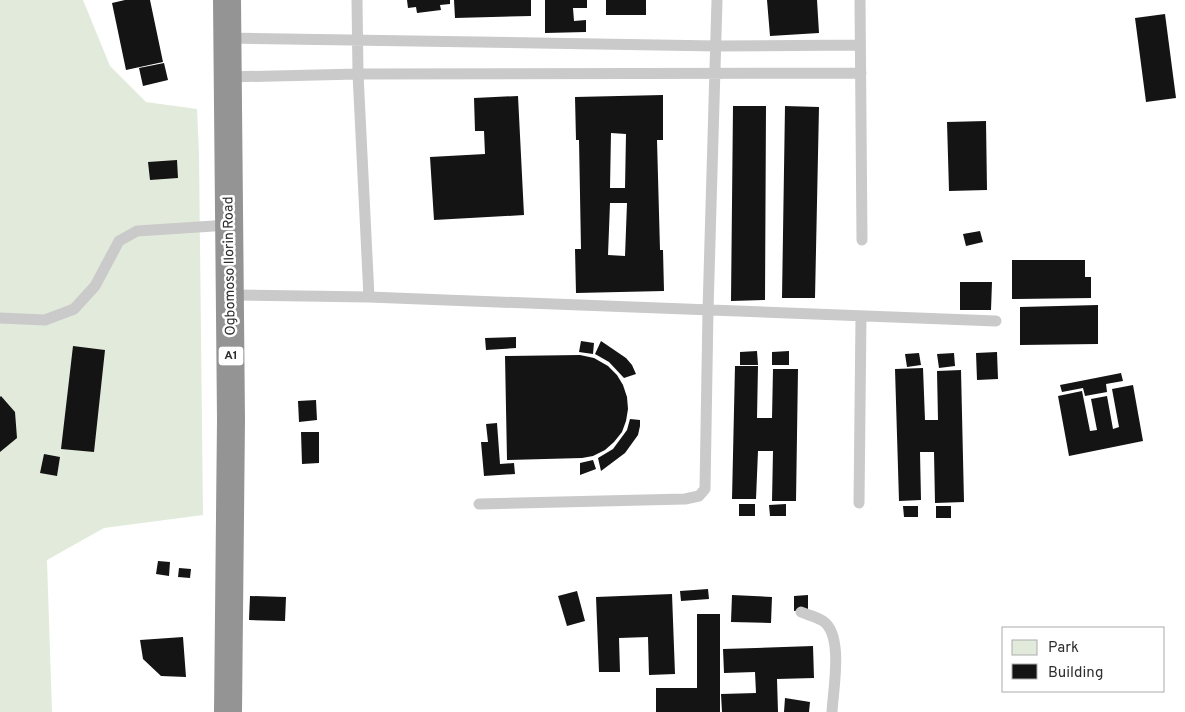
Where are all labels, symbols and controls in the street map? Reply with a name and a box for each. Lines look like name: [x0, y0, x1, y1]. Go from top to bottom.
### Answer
street label: Ogbomoso Ilorin Road: [220, 196, 240, 336]
road number: A1: [218, 346, 244, 366]
legend: [1002, 627, 1165, 692]
text: Park: [1048, 639, 1079, 658]
text: Building: [1048, 664, 1103, 683]

